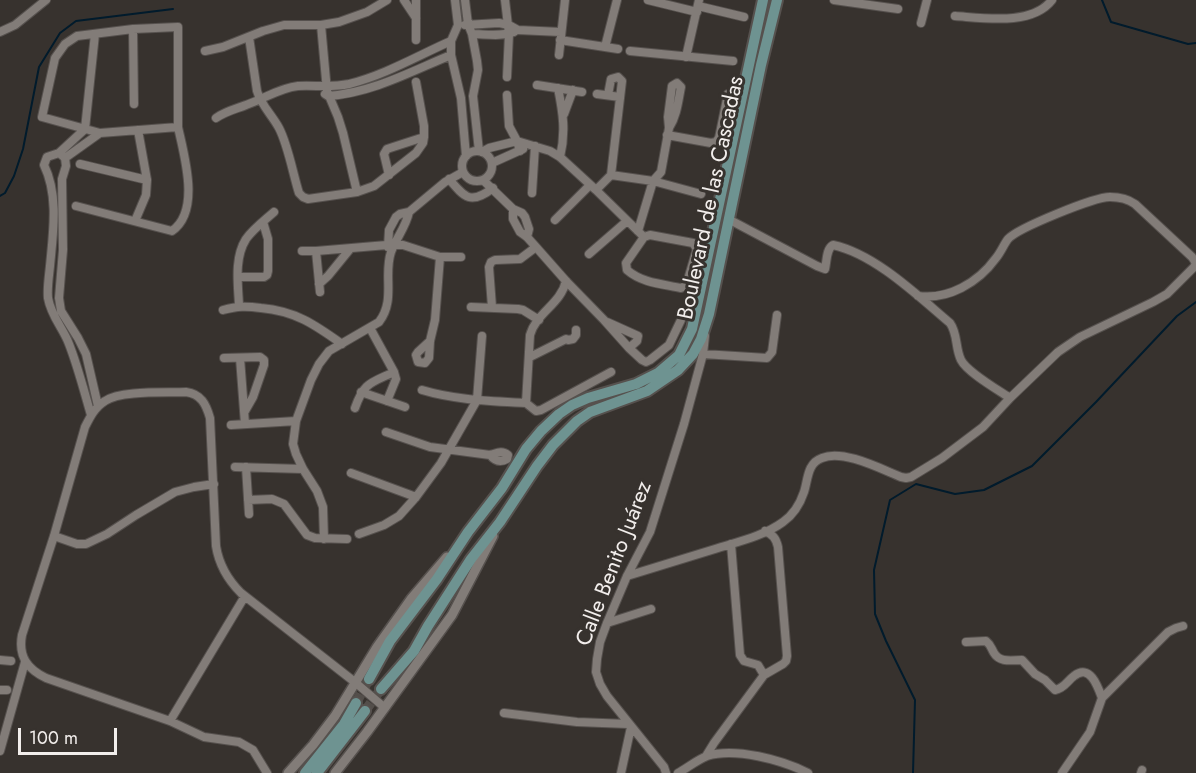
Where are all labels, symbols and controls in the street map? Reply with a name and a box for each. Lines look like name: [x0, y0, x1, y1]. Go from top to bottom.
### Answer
street label: Boulevard de las Cascadas: [673, 74, 751, 322]
street label: Calle Benito Juárez: [571, 478, 659, 650]
scale bar: [21, 716, 120, 754]
text: 100 m: [29, 725, 78, 751]

